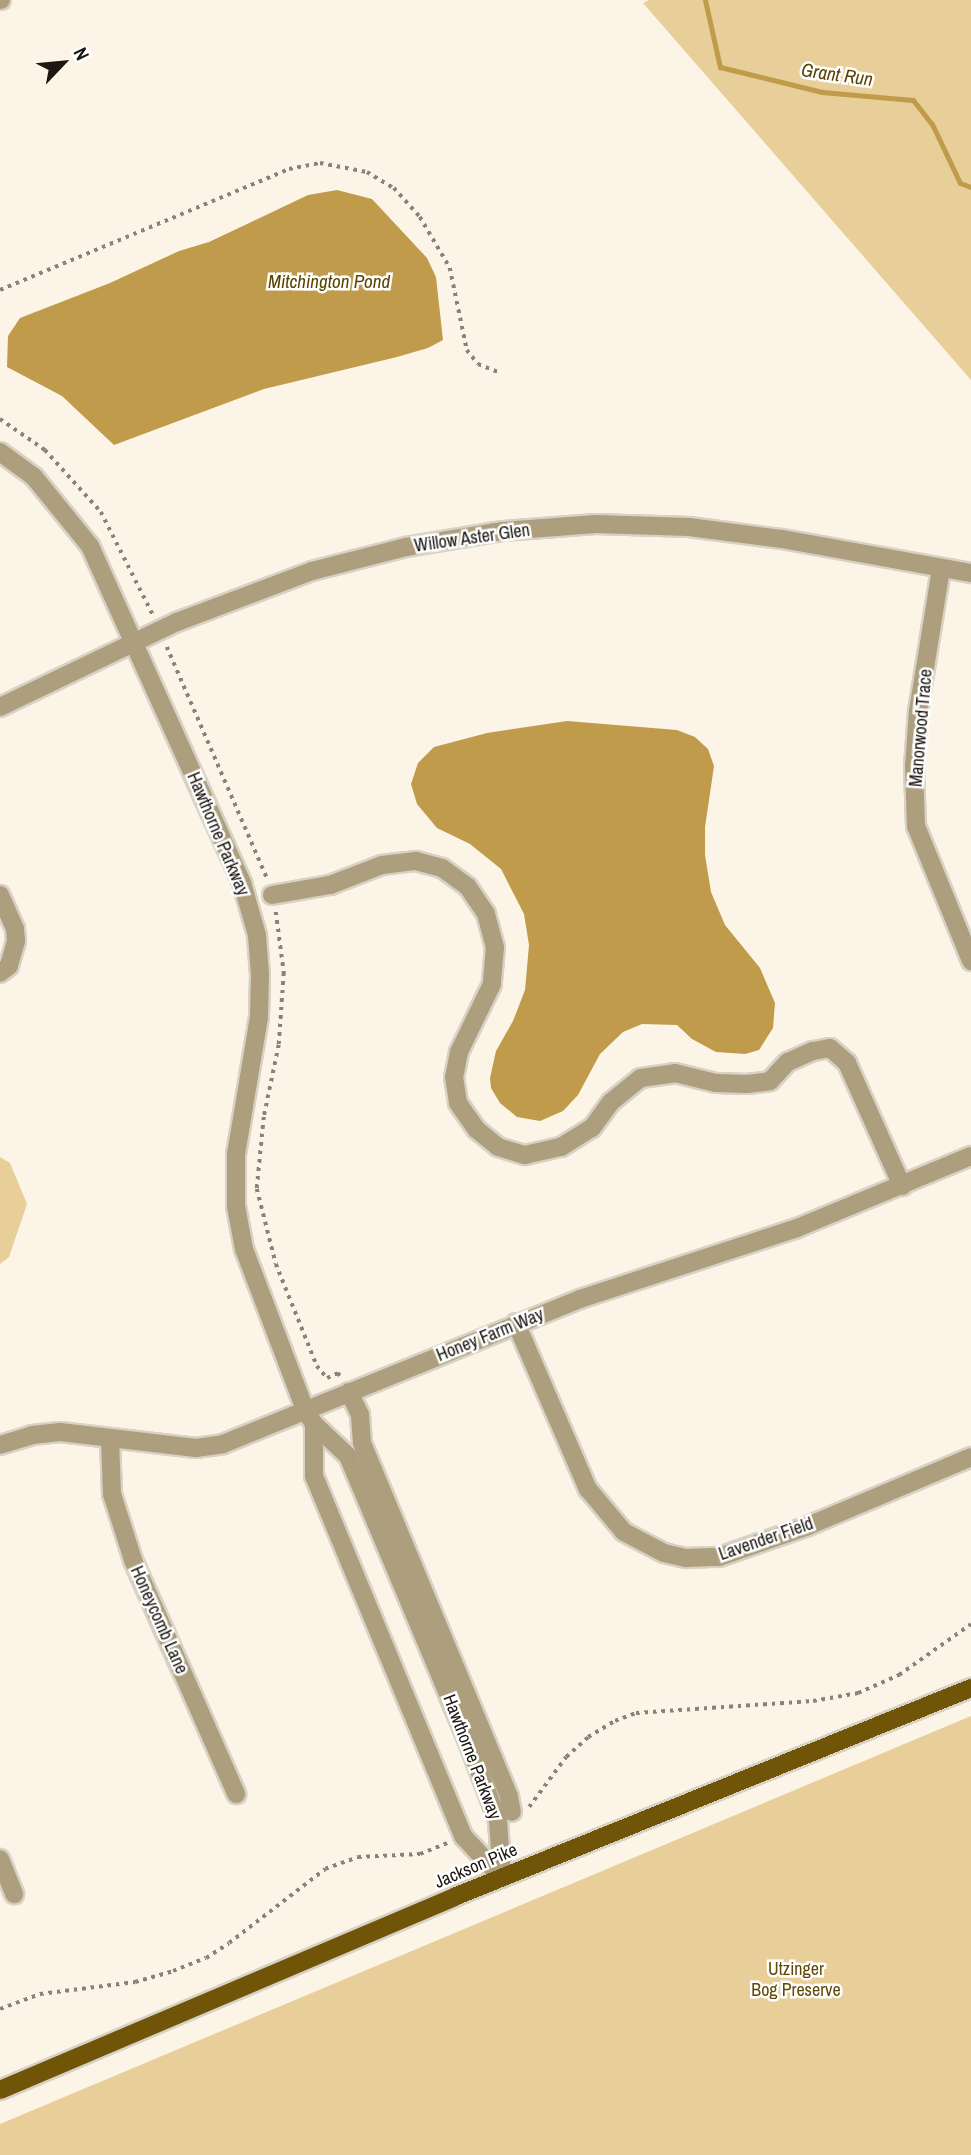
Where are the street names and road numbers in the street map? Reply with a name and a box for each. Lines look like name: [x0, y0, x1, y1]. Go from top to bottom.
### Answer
street label: Willow Aster Glen: [412, 519, 532, 557]
street label: Manorwood Trace: [905, 668, 937, 788]
street label: Hawthorne Parkway: [182, 769, 254, 899]
street label: Honey Farm Way: [433, 1304, 547, 1366]
street label: Lavender Field: [716, 1513, 816, 1565]
street label: Honeycomb Lane: [126, 1563, 192, 1677]
street label: Hawthorne Parkway: [438, 1691, 506, 1823]
street label: Jackson Pike: [431, 1839, 521, 1893]

